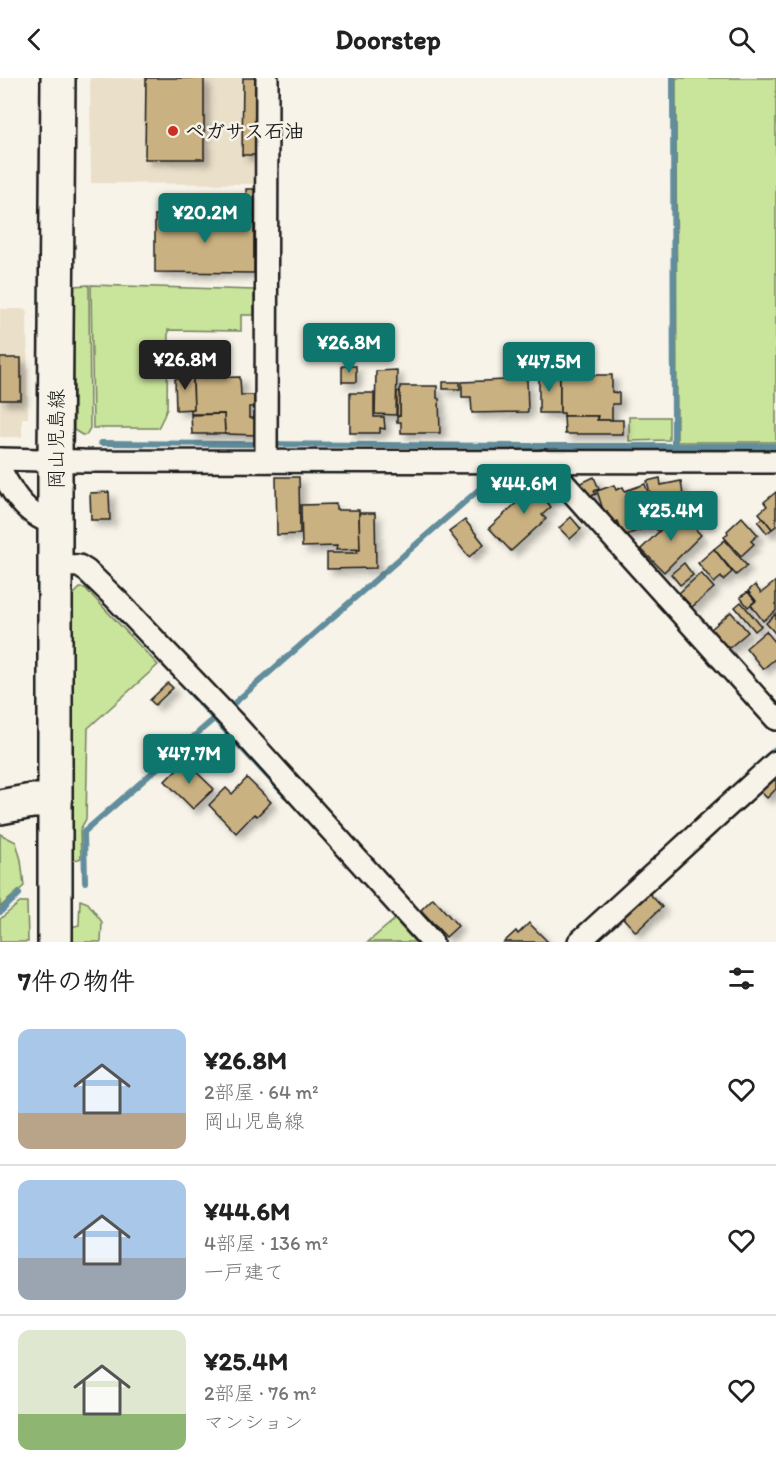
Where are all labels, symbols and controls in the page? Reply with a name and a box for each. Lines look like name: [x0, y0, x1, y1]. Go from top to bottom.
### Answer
icon: back: [18, 23, 51, 56]
text: Doorstep: [335, 23, 441, 56]
icon: search: [725, 23, 758, 56]
place label: ペガサス石油: [185, 119, 304, 143]
marker: ペガサス石油: [166, 124, 180, 138]
pin: ¥20.2M: [156, 193, 254, 244]
text: ¥20.2M: [172, 200, 238, 224]
pin: ¥26.8M: [300, 323, 398, 374]
text: ¥26.8M: [317, 330, 381, 354]
pin: ¥26.8M: [136, 340, 234, 391]
pin: ¥47.5M: [500, 342, 598, 393]
text: ¥26.8M: [153, 347, 217, 371]
text: ¥47.5M: [517, 349, 581, 373]
street label: 岡山児島線: [44, 389, 68, 489]
pin: ¥44.6M: [475, 464, 573, 515]
text: ¥44.6M: [491, 471, 557, 495]
pin: ¥25.4M: [622, 491, 720, 542]
text: ¥25.4M: [639, 498, 703, 522]
pin: ¥47.7M: [140, 734, 238, 785]
text: ¥47.7M: [157, 741, 221, 765]
icon: filters: [725, 962, 758, 995]
text: 7件の物件: [18, 965, 135, 997]
text: ¥26.8M: [204, 1044, 287, 1076]
icon: home: [66, 1053, 138, 1125]
icon: heart: [725, 1073, 758, 1106]
text: 2部屋 · 64 m²: [204, 1080, 318, 1104]
text: 岡山児島線: [204, 1109, 304, 1133]
text: ¥44.6M: [204, 1195, 290, 1227]
icon: home: [66, 1204, 138, 1276]
icon: heart: [725, 1224, 758, 1257]
text: 4部屋 · 136 m²: [204, 1231, 328, 1255]
text: 一戸建て: [204, 1260, 284, 1284]
text: ¥25.4M: [204, 1345, 288, 1377]
icon: home: [66, 1354, 138, 1426]
icon: heart: [725, 1374, 758, 1407]
text: 2部屋 · 76 m²: [204, 1381, 316, 1405]
text: マンション: [204, 1410, 303, 1434]

